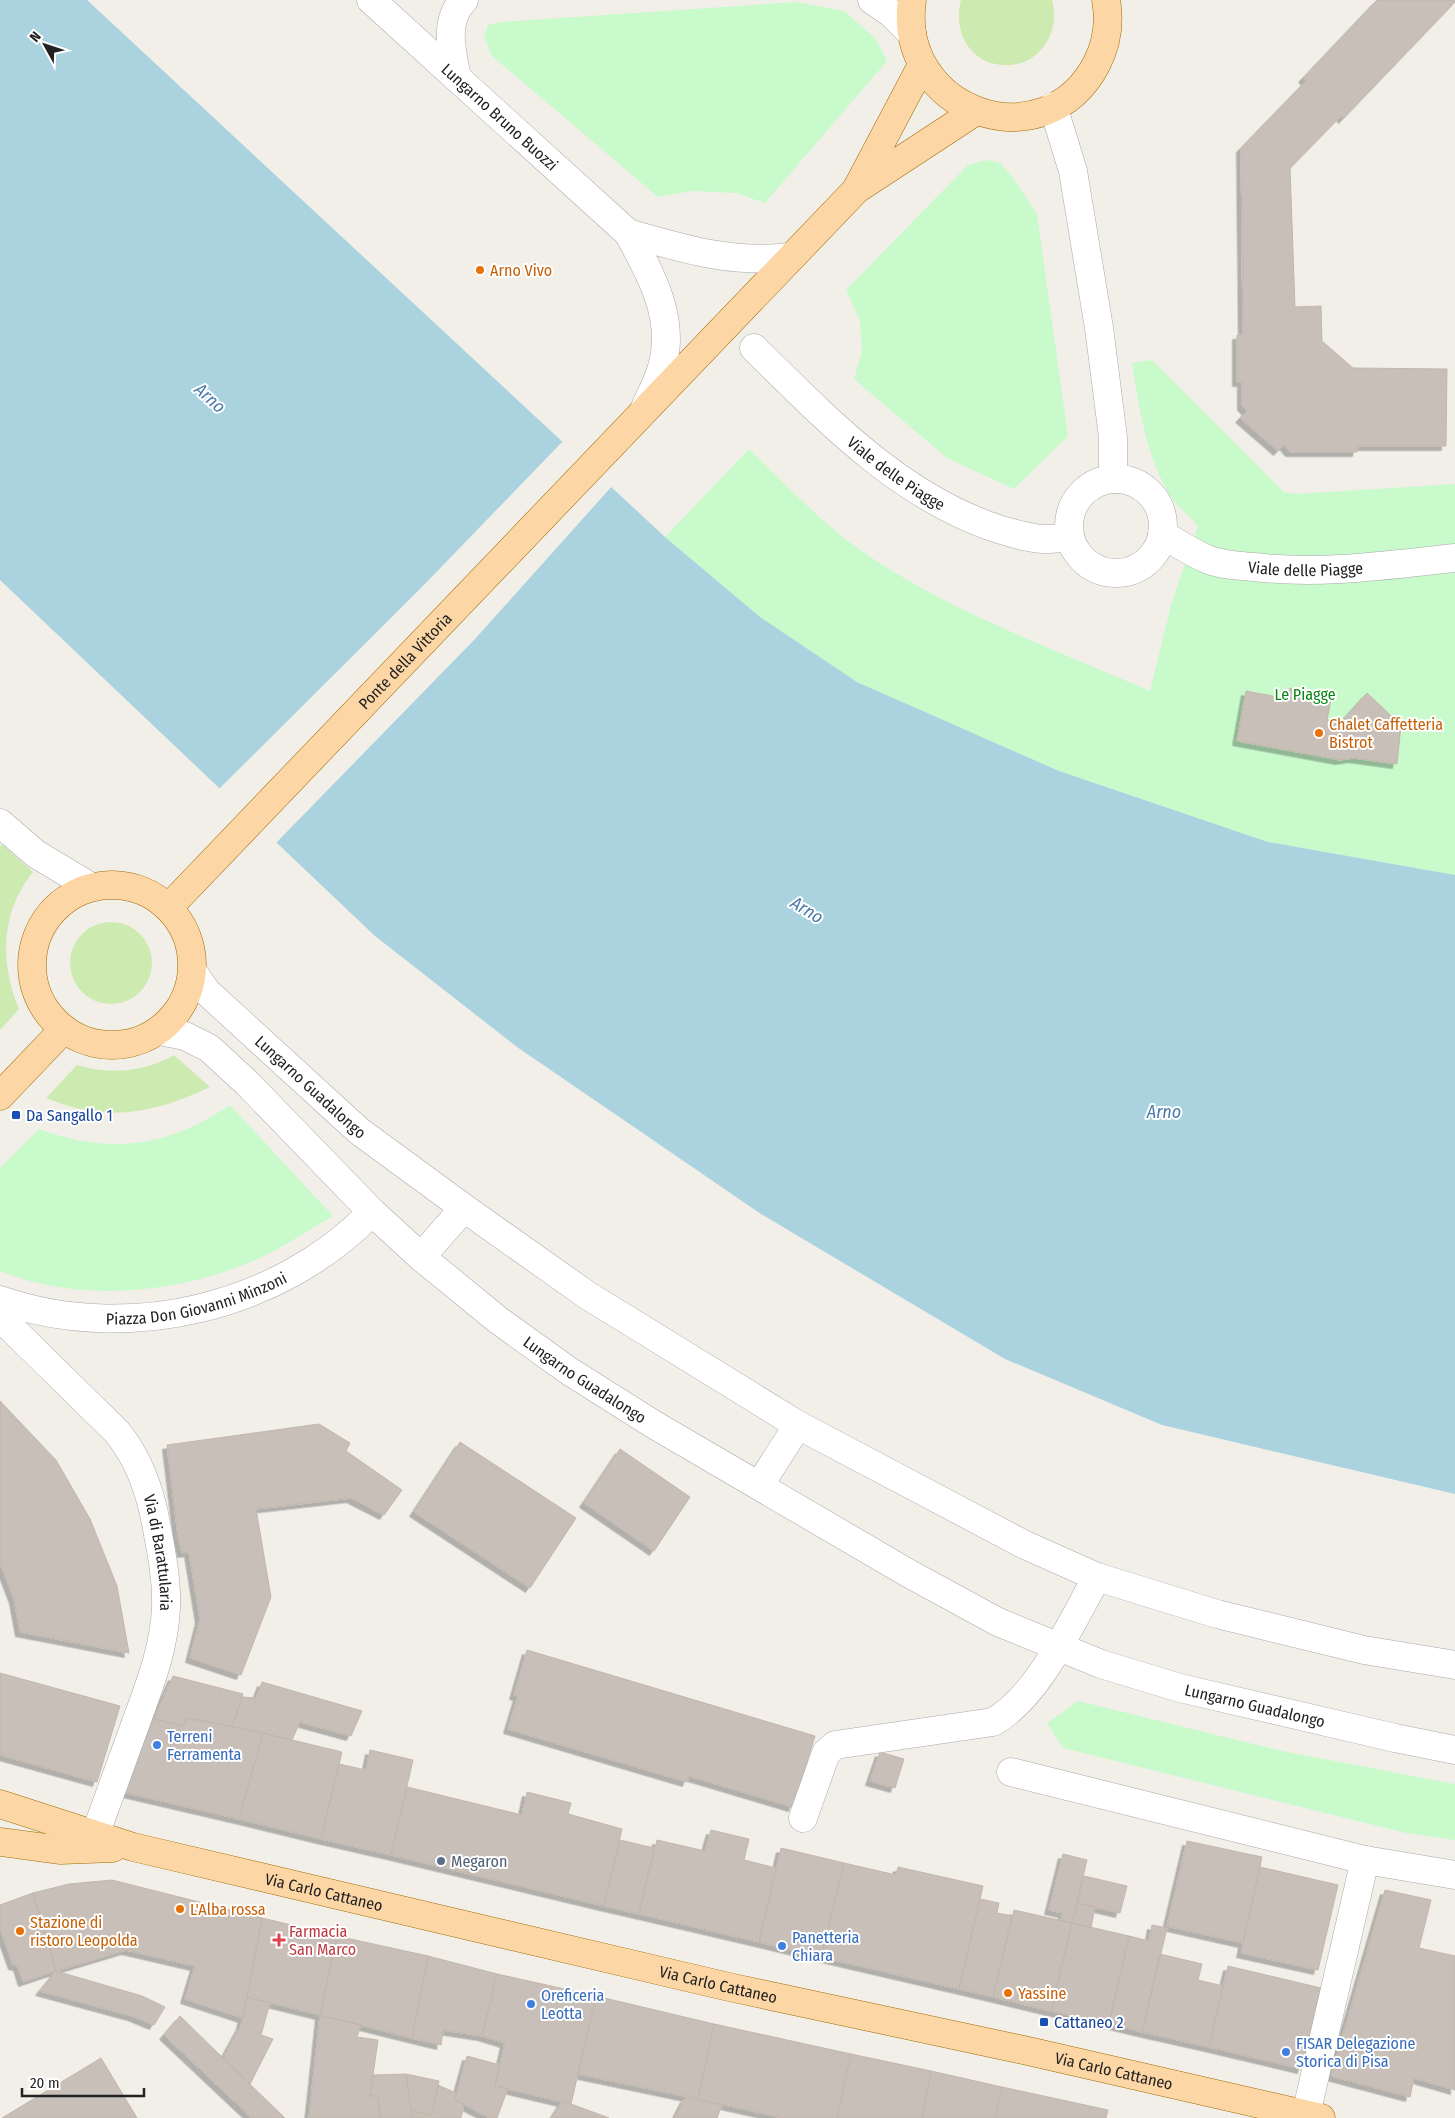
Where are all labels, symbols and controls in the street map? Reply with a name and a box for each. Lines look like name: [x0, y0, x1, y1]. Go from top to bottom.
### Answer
north arrow: [20, 20, 70, 70]
text: N: [26, 28, 45, 46]
street label: Lungarno Bruno Buozzi: [437, 60, 562, 175]
place label: Arno Vivo: [490, 261, 552, 280]
marker: Arno Vivo: [474, 264, 486, 276]
water label: Arno: [189, 378, 230, 418]
street label: Viale delle Piagge: [843, 433, 948, 514]
street label: Viale delle Piagge: [1247, 558, 1364, 580]
street label: Ponte della Vittoria: [355, 609, 456, 713]
park label: Le Piagge: [1274, 685, 1336, 704]
place label: Chalet Caffetteria Bistrot: [1329, 715, 1443, 752]
marker: Chalet Caffetteria Bistrot: [1313, 727, 1325, 739]
water label: Arno: [786, 891, 827, 928]
street label: Lungarno Guadalongo: [251, 1032, 369, 1143]
water label: Arno: [1146, 1101, 1181, 1123]
place label: Da Sangallo 1: [26, 1106, 113, 1125]
marker: Da Sangallo 1: [10, 1109, 22, 1121]
street label: Piazza Don Giovanni Minzoni: [106, 1268, 290, 1329]
street label: Lungarno Guadalongo: [520, 1332, 650, 1427]
street label: Via di Barattularia: [140, 1492, 175, 1612]
street label: Lungarno Guadalongo: [1183, 1680, 1327, 1731]
place label: Terreni Ferramenta: [167, 1727, 242, 1764]
marker: Terreni Ferramenta: [151, 1739, 163, 1751]
place label: Megaron: [451, 1852, 507, 1871]
marker: Megaron: [435, 1855, 447, 1867]
street label: Via Carlo Cattaneo: [263, 1869, 385, 1915]
place label: L'Alba rossa: [190, 1900, 266, 1919]
marker: L'Alba rossa: [174, 1903, 186, 1915]
place label: Stazione di ristoro Leopolda: [30, 1913, 138, 1950]
place label: Farmacia San Marco: [289, 1922, 356, 1959]
marker: Stazione di ristoro Leopolda: [14, 1925, 26, 1937]
place label: Panetteria Chiara: [792, 1928, 859, 1965]
marker: Farmacia San Marco: [273, 1934, 285, 1946]
marker: Panetteria Chiara: [776, 1940, 788, 1952]
street label: Via Carlo Cattaneo: [657, 1962, 779, 2007]
place label: Yassine: [1018, 1984, 1066, 2003]
place label: Oreficeria Leotta: [541, 1986, 605, 2023]
marker: Yassine: [1002, 1987, 1014, 1999]
marker: Oreficeria Leotta: [525, 1998, 537, 2010]
place label: Cattaneo 2: [1054, 2013, 1124, 2032]
marker: Cattaneo 2: [1038, 2016, 1050, 2028]
place label: FISAR Delegazione Storica di Pisa: [1296, 2034, 1415, 2071]
marker: FISAR Delegazione Storica di Pisa: [1280, 2046, 1292, 2058]
street label: Via Carlo Cattaneo: [1053, 2048, 1175, 2094]
scale bar: [22, 2066, 145, 2098]
text: 20 m: [30, 2074, 60, 2092]

